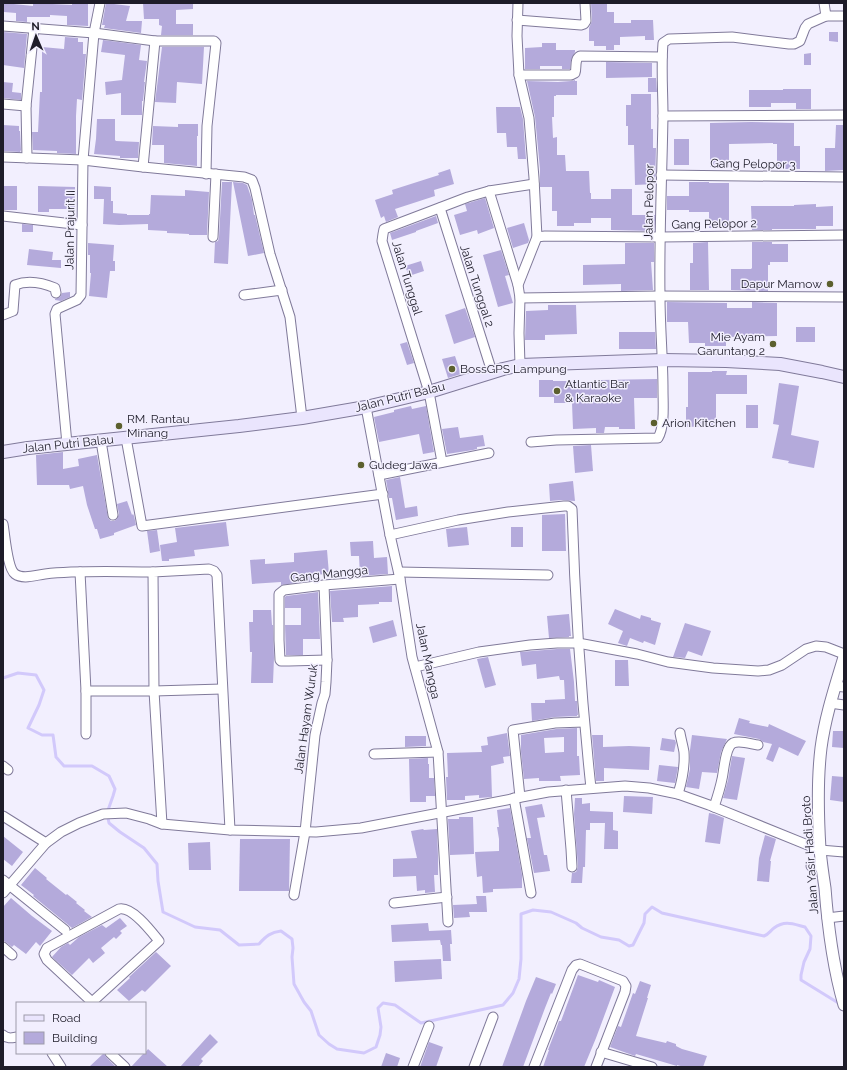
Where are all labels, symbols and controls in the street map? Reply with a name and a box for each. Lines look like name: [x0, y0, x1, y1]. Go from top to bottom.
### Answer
north arrow: [16, 16, 56, 56]
text: N: [31, 20, 40, 33]
street label: Gang Pelopor 3: [710, 156, 796, 172]
street label: Jalan Pelopor: [641, 163, 657, 240]
street label: Jalan Prajurit II: [62, 190, 78, 270]
street label: Gang Pelopor 2: [671, 216, 757, 232]
street label: Jalan Tunggal: [389, 239, 425, 317]
street label: Jalan Tunggal 2: [457, 243, 497, 329]
place label: Dapur Mamow: [741, 277, 822, 291]
marker: Dapur Mamow: [825, 279, 835, 289]
place label: Mie Ayam Garuntang 2: [697, 330, 765, 358]
marker: Mie Ayam Garuntang 2: [768, 339, 778, 349]
place label: BossGPS Lampung: [460, 362, 567, 376]
marker: BossGPS Lampung: [447, 364, 457, 374]
place label: Atlantic Bar & Karaoke: [565, 377, 629, 405]
street label: Jalan Putri Balau: [354, 379, 446, 415]
marker: Atlantic Bar & Karaoke: [552, 386, 562, 396]
place label: RM. Rantau Minang: [127, 412, 190, 440]
place label: Arion Kitchen: [662, 416, 736, 430]
marker: Arion Kitchen: [649, 418, 659, 428]
marker: RM. Rantau Minang: [114, 421, 124, 431]
street label: Jalan Putri Balau: [21, 432, 115, 456]
place label: Gudeg Jawa: [369, 458, 438, 472]
marker: Gudeg Jawa: [356, 460, 366, 470]
street label: Gang Mangga: [289, 563, 369, 585]
street label: Jalan Mangga: [413, 622, 443, 700]
street label: Jalan Hayam Wuruk: [291, 663, 321, 775]
street label: Jalan Yasir Hadi Broto: [799, 795, 821, 915]
legend: [16, 1002, 146, 1054]
text: Road: [52, 1011, 81, 1025]
text: Building: [52, 1031, 98, 1045]

